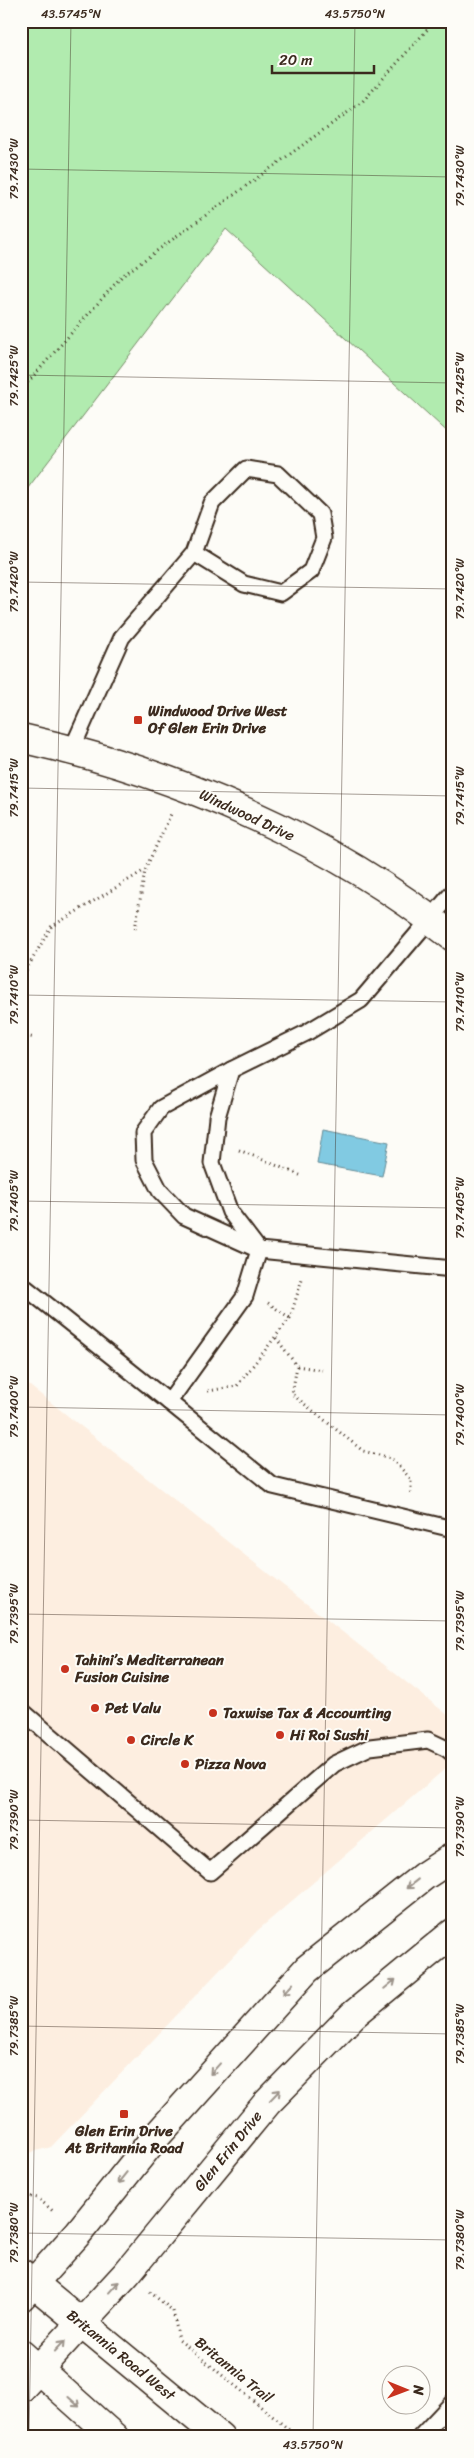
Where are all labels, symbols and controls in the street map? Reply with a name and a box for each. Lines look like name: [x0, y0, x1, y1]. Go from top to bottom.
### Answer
text: 43.5745°N: [41, 3, 102, 25]
text: 43.5750°N: [325, 3, 386, 25]
scale bar: [272, 42, 374, 74]
text: 20 m: [279, 47, 313, 73]
text: 79.7430°W: [3, 138, 25, 199]
text: 79.7430°W: [449, 145, 471, 206]
text: 79.7425°W: [3, 345, 25, 406]
text: 79.7425°W: [449, 352, 471, 413]
text: 79.7420°W: [3, 551, 25, 613]
text: 79.7420°W: [449, 558, 471, 620]
place label: Windwood Drive West Of Glen Erin Drive: [147, 698, 288, 741]
marker: Windwood Drive West Of Glen Erin Drive: [132, 714, 144, 726]
text: 79.7415°W: [3, 758, 25, 818]
text: 79.7415°W: [449, 766, 471, 826]
street label: Windwood Drive: [195, 781, 299, 849]
text: 79.7410°W: [3, 965, 25, 1025]
text: 79.7410°W: [449, 972, 471, 1032]
text: 79.7405°W: [3, 1170, 25, 1232]
text: 79.7405°W: [449, 1177, 471, 1239]
text: 79.7400°W: [3, 1375, 25, 1438]
text: 79.7400°W: [449, 1383, 471, 1446]
text: 79.7395°W: [3, 1583, 25, 1644]
text: 79.7395°W: [449, 1590, 471, 1651]
place label: Tahini’s Mediterranean Fusion Cuisine: [74, 1647, 225, 1690]
marker: Tahini’s Mediterranean Fusion Cuisine: [59, 1663, 71, 1675]
place label: Pet Valu: [105, 1695, 162, 1721]
place label: Taxwise Tax & Accounting: [223, 1700, 392, 1726]
marker: Pet Valu: [89, 1702, 101, 1714]
marker: Taxwise Tax & Accounting: [207, 1707, 219, 1719]
place label: Hi Roi Sushi: [289, 1722, 369, 1748]
place label: Circle K: [140, 1727, 195, 1753]
marker: Hi Roi Sushi: [274, 1729, 286, 1741]
marker: Circle K: [125, 1734, 137, 1746]
place label: Pizza Nova: [195, 1751, 267, 1777]
marker: Pizza Nova: [179, 1758, 191, 1770]
text: 79.7390°W: [3, 1789, 25, 1850]
text: 79.7390°W: [449, 1796, 471, 1857]
one-way arrow: [406, 1879, 419, 1890]
one-way arrow: [384, 1978, 397, 1990]
one-way arrow: [282, 1982, 294, 1995]
text: 79.7385°W: [3, 1995, 25, 2056]
text: 79.7385°W: [449, 2003, 471, 2064]
one-way arrow: [210, 2063, 221, 2076]
one-way arrow: [269, 2089, 281, 2102]
street label: Glen Erin Drive: [187, 2105, 269, 2197]
marker: Glen Erin Drive At Britannia Road: [118, 2108, 130, 2120]
place label: Glen Erin Drive At Britannia Road: [64, 2118, 185, 2161]
one-way arrow: [117, 2171, 128, 2184]
text: 79.7380°W: [3, 2202, 25, 2263]
text: 79.7380°W: [449, 2209, 471, 2270]
one-way arrow: [108, 2281, 120, 2293]
street label: Britannia Road West: [61, 2303, 182, 2408]
street label: Britannia Trail: [189, 2330, 280, 2410]
one-way arrow: [54, 2340, 66, 2352]
north arrow: [382, 2366, 432, 2416]
text: N: [406, 2384, 431, 2396]
one-way arrow: [68, 2396, 81, 2408]
text: 43.5750°N: [283, 2434, 344, 2456]

